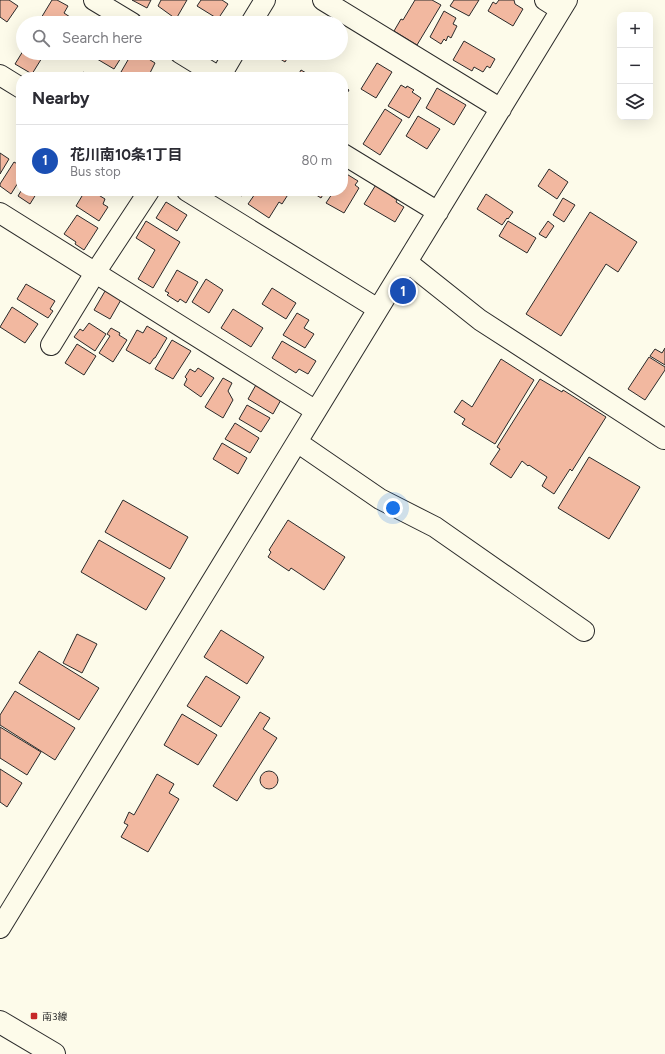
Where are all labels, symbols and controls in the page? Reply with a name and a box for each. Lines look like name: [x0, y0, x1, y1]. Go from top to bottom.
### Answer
map controls: [617, 12, 653, 120]
button: +: [617, 12, 653, 48]
search box: [16, 16, 348, 60]
icon: search: [30, 27, 52, 49]
text: Search here: [62, 29, 142, 47]
button: −: [617, 48, 653, 84]
button: layers: [617, 84, 653, 120]
text: Nearby: [32, 88, 90, 108]
text: 花川南10条1丁目: [70, 146, 182, 164]
text: 1: [42, 153, 48, 168]
text: 80 m: [301, 153, 332, 168]
text: Bus stop: [70, 164, 121, 179]
pin: 1: [390, 276, 416, 306]
your location: [383, 498, 403, 518]
place label: 南3線: [42, 1010, 67, 1023]
marker: 南3線: [29, 1011, 39, 1021]

